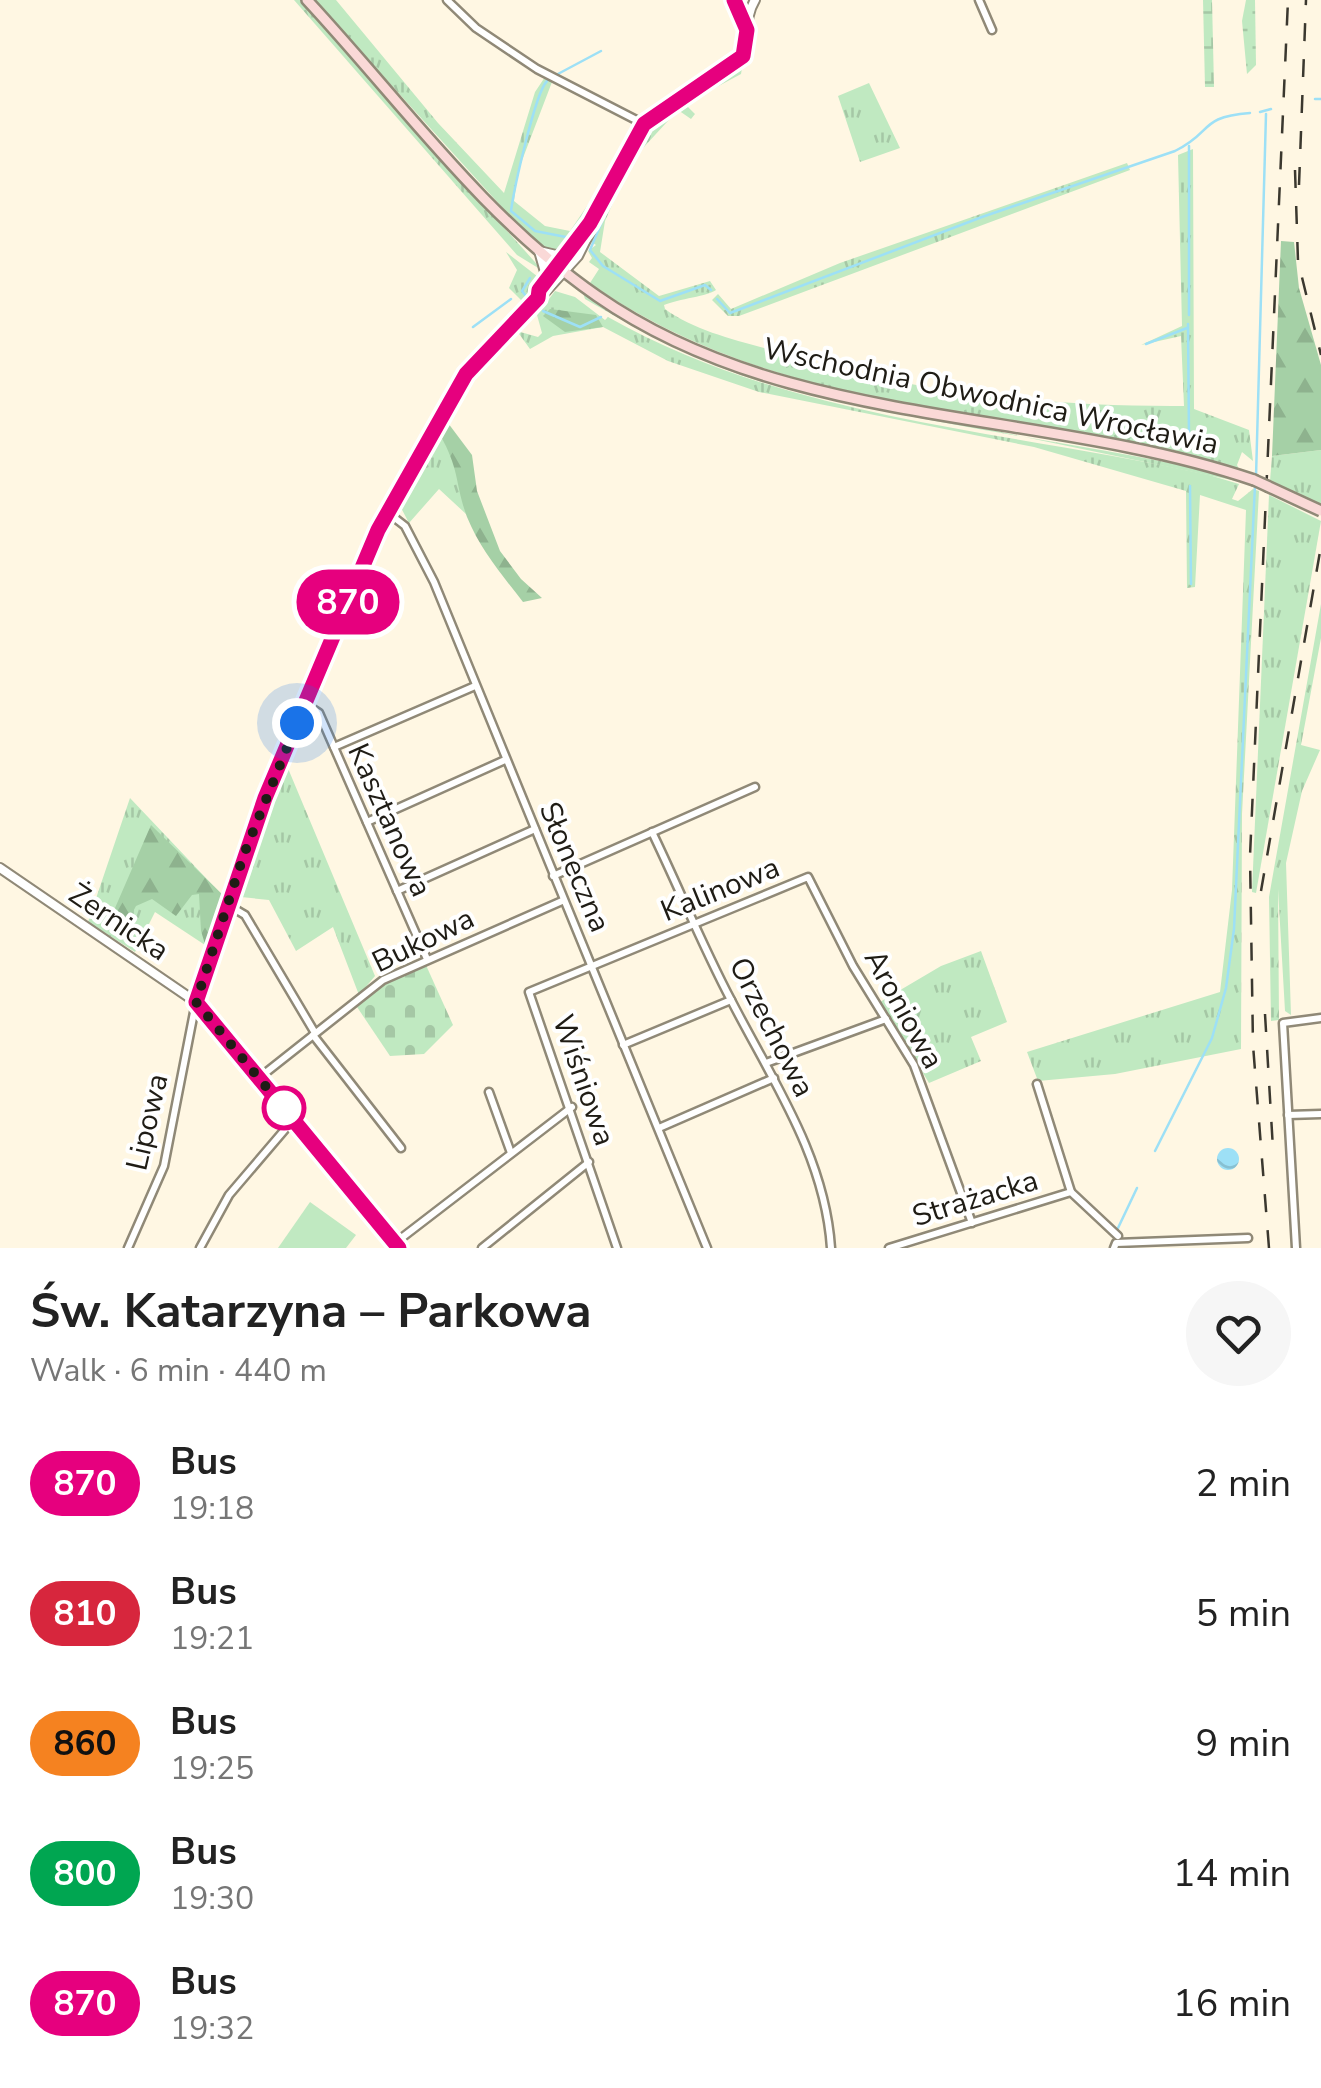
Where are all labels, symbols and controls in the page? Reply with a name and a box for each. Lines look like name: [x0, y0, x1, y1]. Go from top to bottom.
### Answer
street label: Wschodnia Obwodnica Wrocławia: [759, 328, 1222, 465]
line badge: 870: [290, 570, 406, 634]
text: 870: [316, 579, 380, 626]
your location: [272, 698, 322, 748]
street label: Kasztanowa: [338, 737, 442, 903]
street label: Słoneczna: [529, 796, 620, 939]
street label: Kalinowa: [655, 847, 786, 932]
street label: Żernicka: [61, 874, 177, 971]
street label: Bukowa: [365, 898, 481, 983]
street label: Aroniowa: [854, 942, 953, 1076]
street label: Orzechowa: [719, 950, 824, 1104]
street label: Wiśniowa: [542, 1009, 625, 1151]
street label: Lipowa: [116, 1070, 178, 1174]
unlabelled marker: [263, 1087, 305, 1129]
street label: Strażacka: [907, 1160, 1043, 1237]
text: Św. Katarzyna – Parkowa: [30, 1278, 592, 1344]
button: heart: [1186, 1281, 1291, 1386]
text: Walk · 6 min · 440 m: [30, 1349, 327, 1392]
text: Bus: [170, 1436, 237, 1487]
text: 2 min: [1196, 1458, 1291, 1509]
text: 870: [53, 1460, 117, 1507]
text: 19:18: [170, 1487, 254, 1530]
text: Bus: [170, 1566, 237, 1617]
text: 5 min: [1196, 1588, 1291, 1639]
text: 810: [53, 1590, 117, 1637]
text: 19:21: [170, 1617, 254, 1660]
text: Bus: [170, 1696, 237, 1747]
text: 9 min: [1196, 1718, 1291, 1769]
text: 860: [53, 1720, 117, 1767]
text: 19:25: [170, 1747, 254, 1790]
text: Bus: [170, 1826, 237, 1877]
text: 14 min: [1173, 1848, 1291, 1899]
text: 800: [53, 1850, 117, 1897]
text: 19:30: [170, 1877, 254, 1920]
text: Bus: [170, 1956, 237, 2007]
text: 16 min: [1173, 1978, 1291, 2029]
text: 870: [53, 1980, 117, 2027]
text: 19:32: [170, 2007, 254, 2050]

